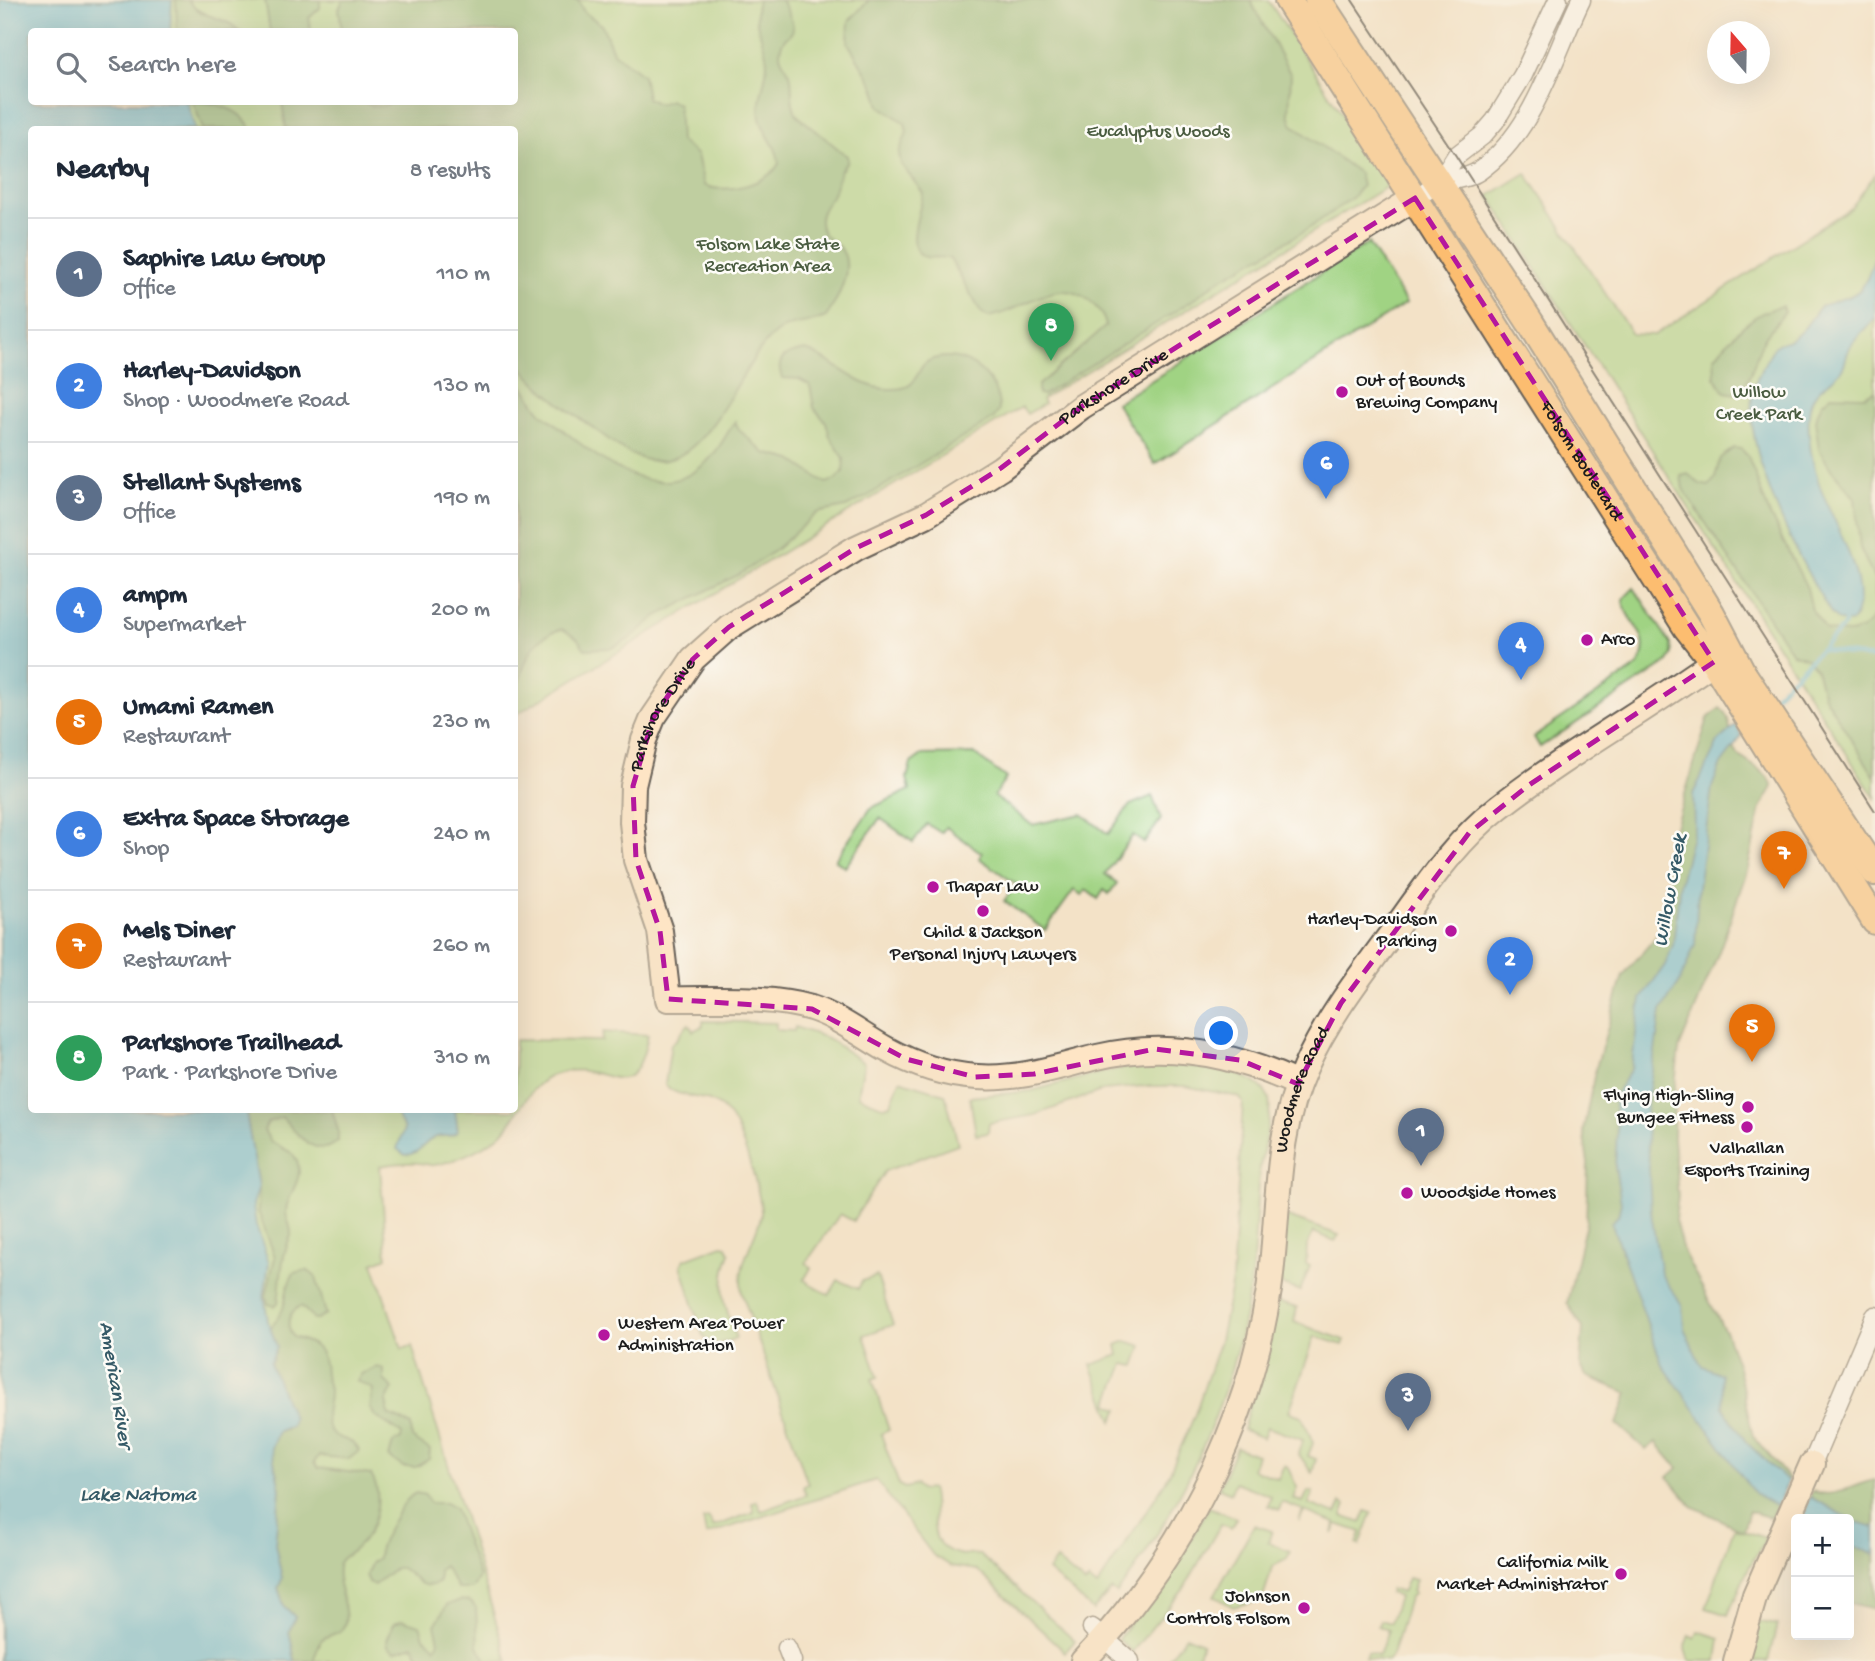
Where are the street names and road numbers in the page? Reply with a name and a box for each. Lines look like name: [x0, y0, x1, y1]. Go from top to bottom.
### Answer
street label: Parkshore Drive: [1054, 343, 1173, 432]
street label: Folsom Boulevard: [1534, 396, 1629, 527]
street label: Parkshore Drive: [625, 654, 702, 775]
street label: Woodmere Road: [1271, 1021, 1337, 1154]

